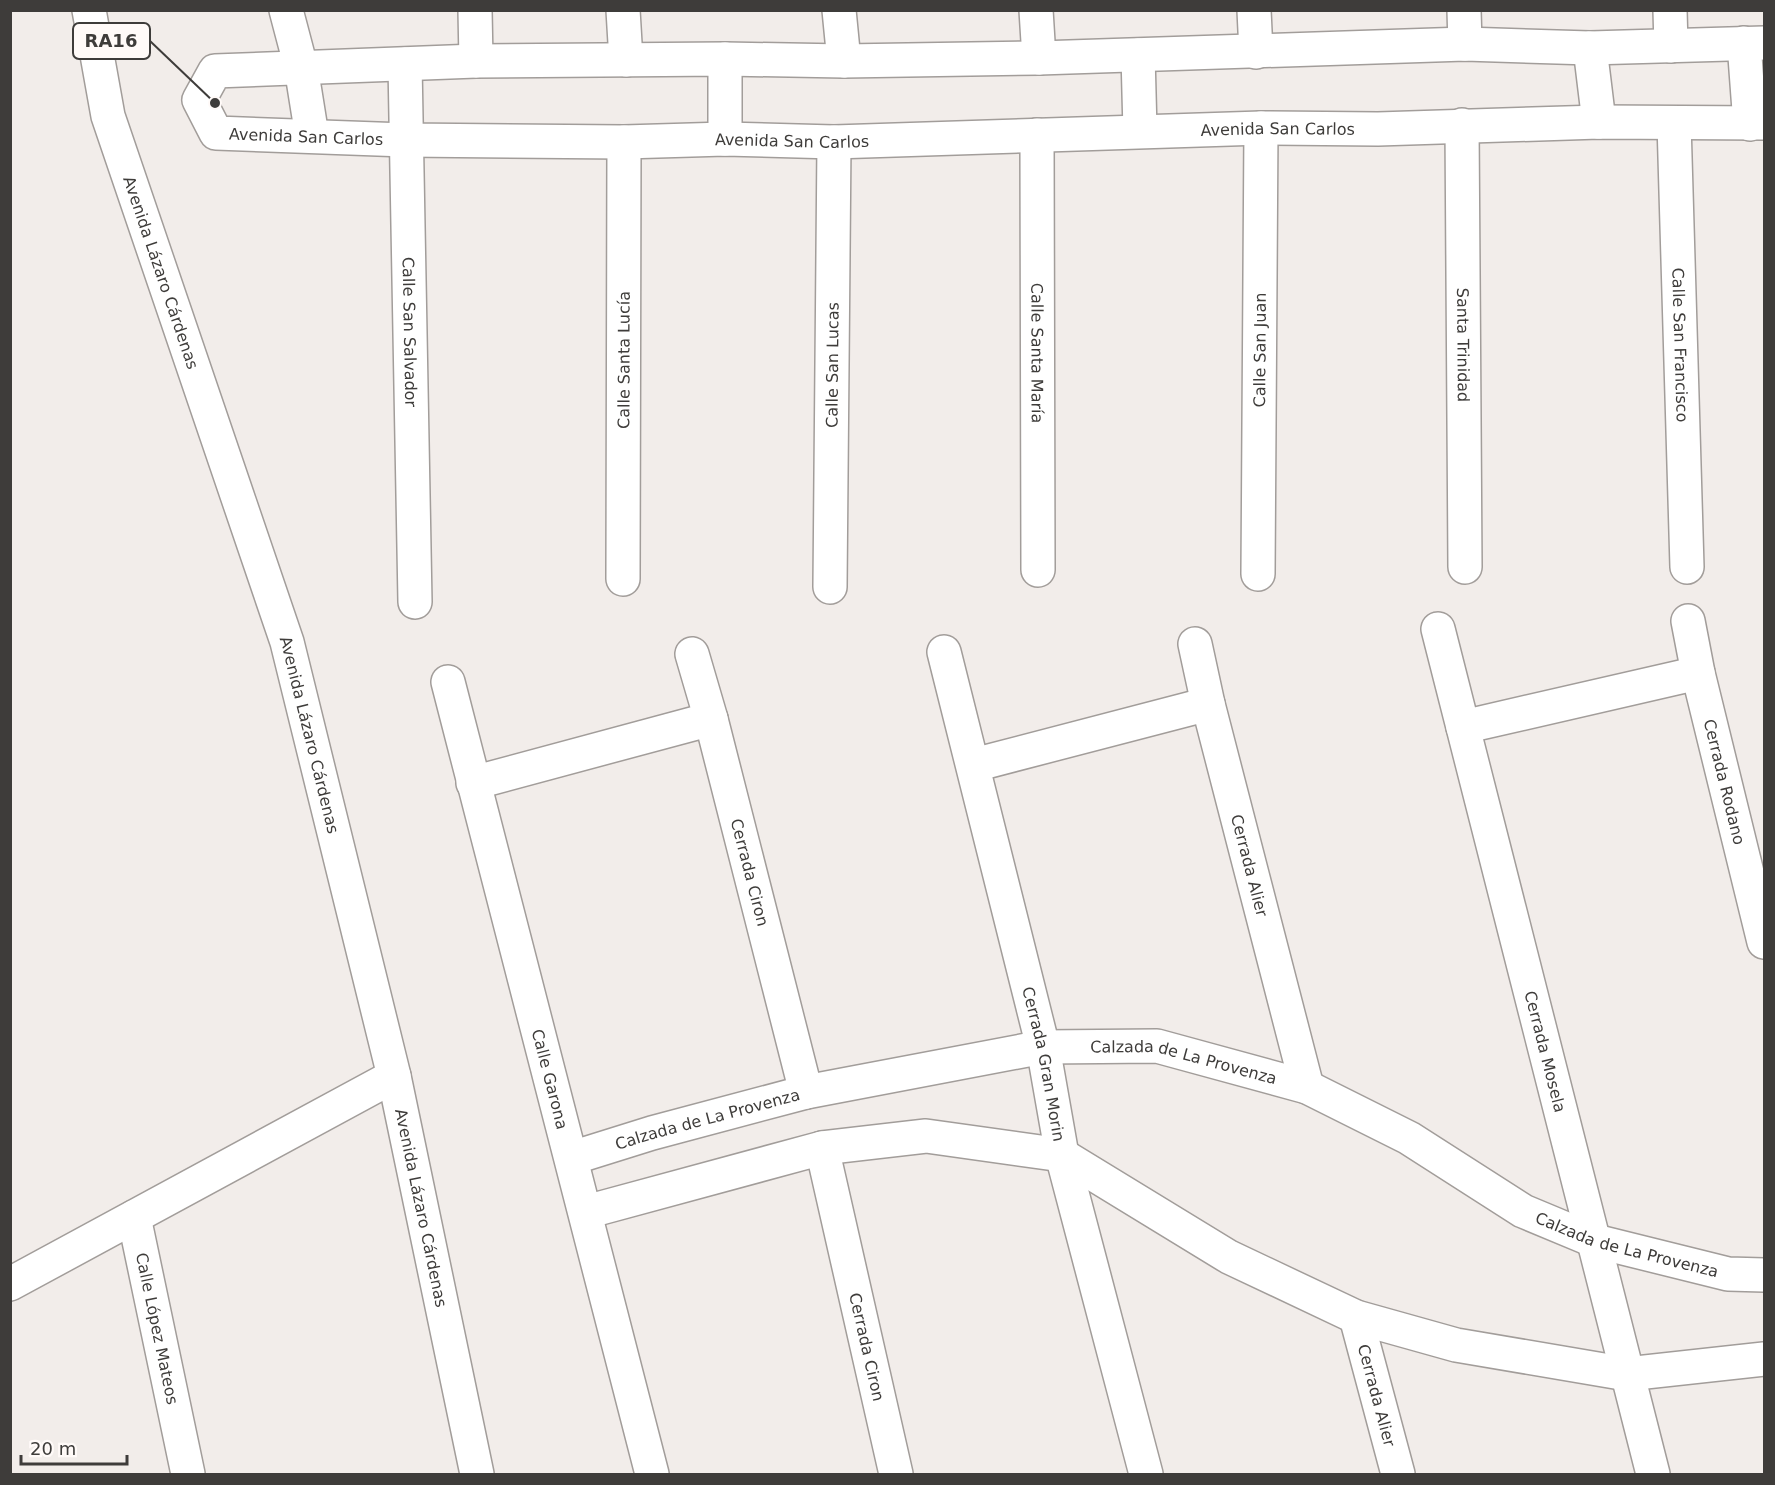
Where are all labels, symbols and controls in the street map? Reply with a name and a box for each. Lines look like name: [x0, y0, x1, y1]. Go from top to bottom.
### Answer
callout: RA16: [73, 23, 150, 59]
text: RA16: [85, 30, 137, 51]
street label: Avenida San Carlos: [1200, 119, 1355, 140]
street label: Avenida San Carlos: [229, 124, 384, 149]
street label: Avenida San Carlos: [715, 130, 869, 152]
street label: Avenida Lázaro Cárdenas: [119, 174, 202, 372]
street label: Calle San Salvador: [399, 257, 420, 408]
street label: Calle San Francisco: [1668, 267, 1692, 423]
street label: Calle Santa María: [1027, 283, 1047, 423]
street label: Santa Trinidad: [1453, 288, 1473, 402]
street label: Calle Santa Lucía: [614, 291, 634, 429]
street label: Calle San Juan: [1250, 293, 1270, 407]
street label: Calle San Lucas: [822, 302, 843, 428]
street label: Avenida Lázaro Cárdenas: [276, 634, 343, 836]
street label: Cerrada Rodano: [1700, 717, 1749, 847]
street label: Cerrada Alier: [1227, 812, 1272, 919]
street label: Cerrada Ciron: [727, 817, 772, 928]
street label: Cerrada Gran Morin: [1018, 985, 1068, 1143]
street label: Cerrada Mosela: [1520, 989, 1570, 1114]
street label: Calle Garona: [528, 1027, 572, 1131]
street label: Calzada de La Provenza: [1090, 1037, 1279, 1088]
street label: Calzada de La Provenza: [613, 1085, 802, 1154]
street label: Avenida Lázaro Cárdenas: [391, 1107, 451, 1309]
street label: Calzada de La Provenza: [1532, 1208, 1720, 1281]
street label: Calle López Mateos: [132, 1251, 182, 1406]
street label: Cerrada Ciron: [845, 1291, 888, 1403]
street label: Cerrada Alier: [1354, 1342, 1399, 1449]
scale bar: [21, 1428, 128, 1466]
text: 20 m: [30, 1438, 76, 1459]

